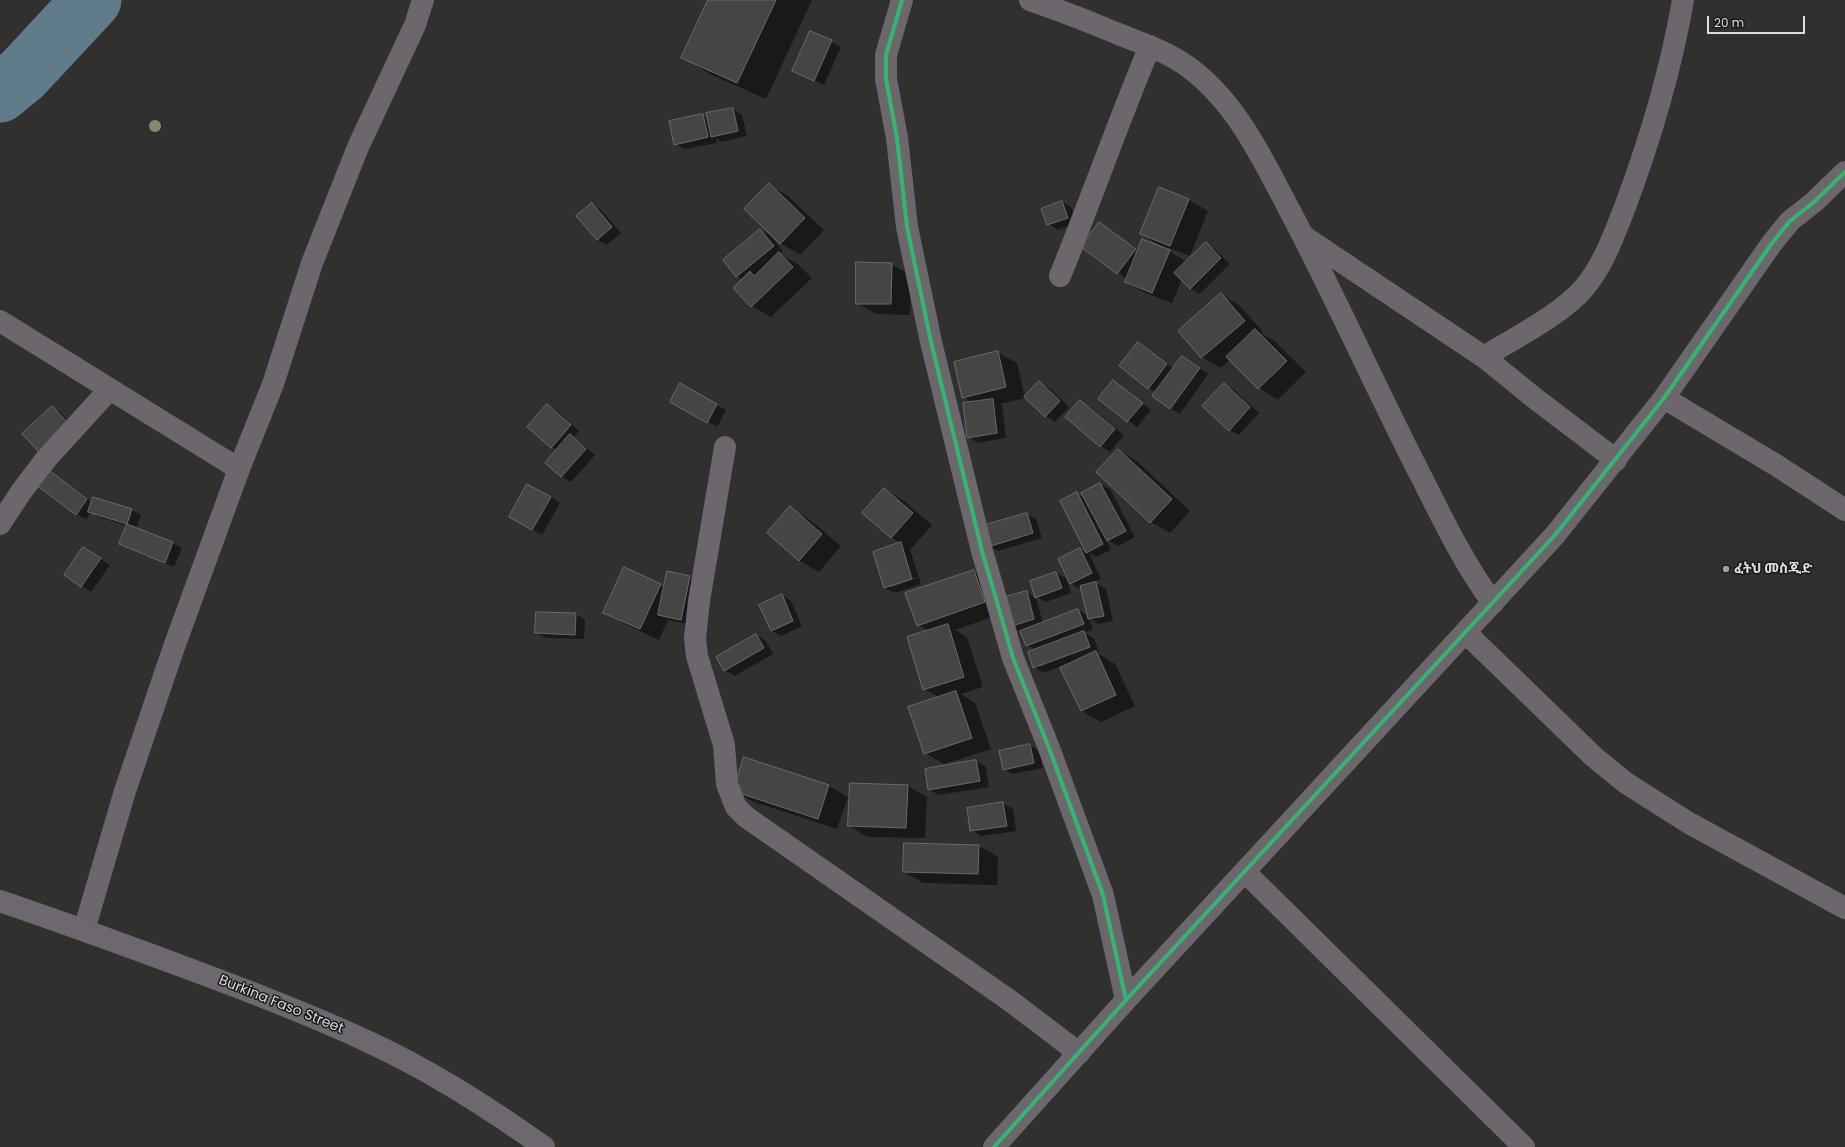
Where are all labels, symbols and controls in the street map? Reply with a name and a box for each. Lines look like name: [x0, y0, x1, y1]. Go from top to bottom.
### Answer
scale bar: [1709, 8, 1807, 34]
text: 20 m: [1714, 14, 1744, 31]
place label: ፈትህ መስጂድ: [1734, 561, 1812, 577]
marker: ፈትህ መስጂድ: [1721, 564, 1731, 574]
street label: Burkina Faso Street: [216, 972, 346, 1038]

